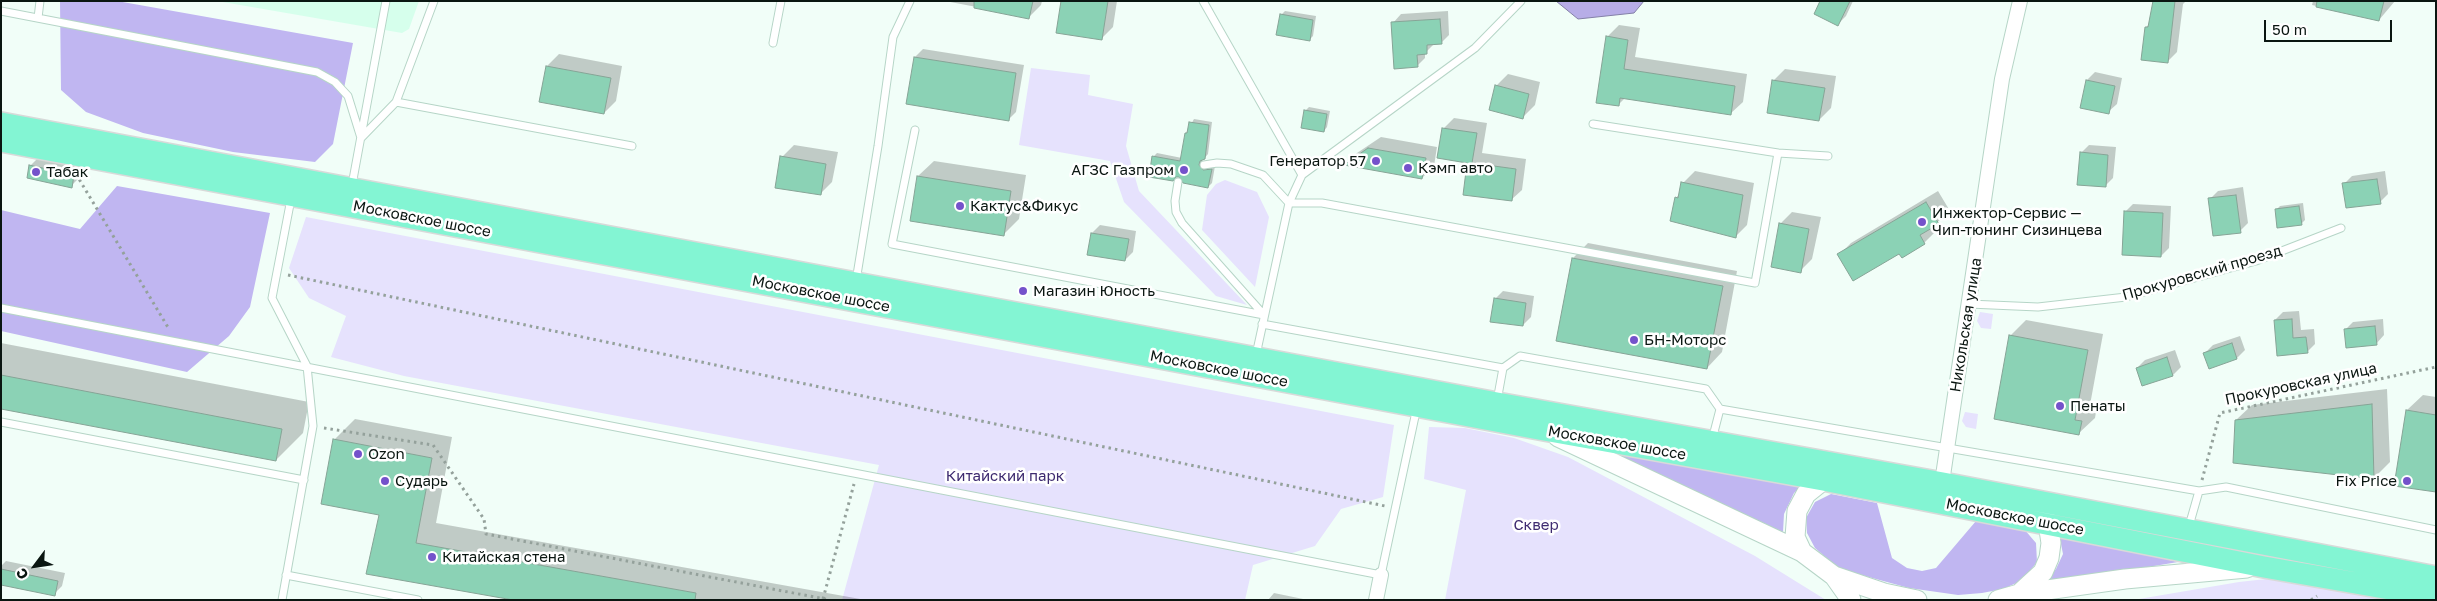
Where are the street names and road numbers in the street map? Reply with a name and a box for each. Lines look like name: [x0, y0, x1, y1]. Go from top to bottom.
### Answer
street label: Московское шоссе: [352, 197, 492, 241]
street label: Прокуровский проезд: [2120, 242, 2284, 304]
street label: Никольская улица: [1946, 256, 1986, 394]
street label: Московское шоссе: [751, 272, 891, 316]
street label: Московское шоссе: [1149, 347, 1289, 391]
street label: Прокуровская улица: [2223, 359, 2379, 409]
street label: Московское шоссе: [1546, 422, 1688, 464]
street label: Московское шоссе: [1945, 495, 2085, 539]

